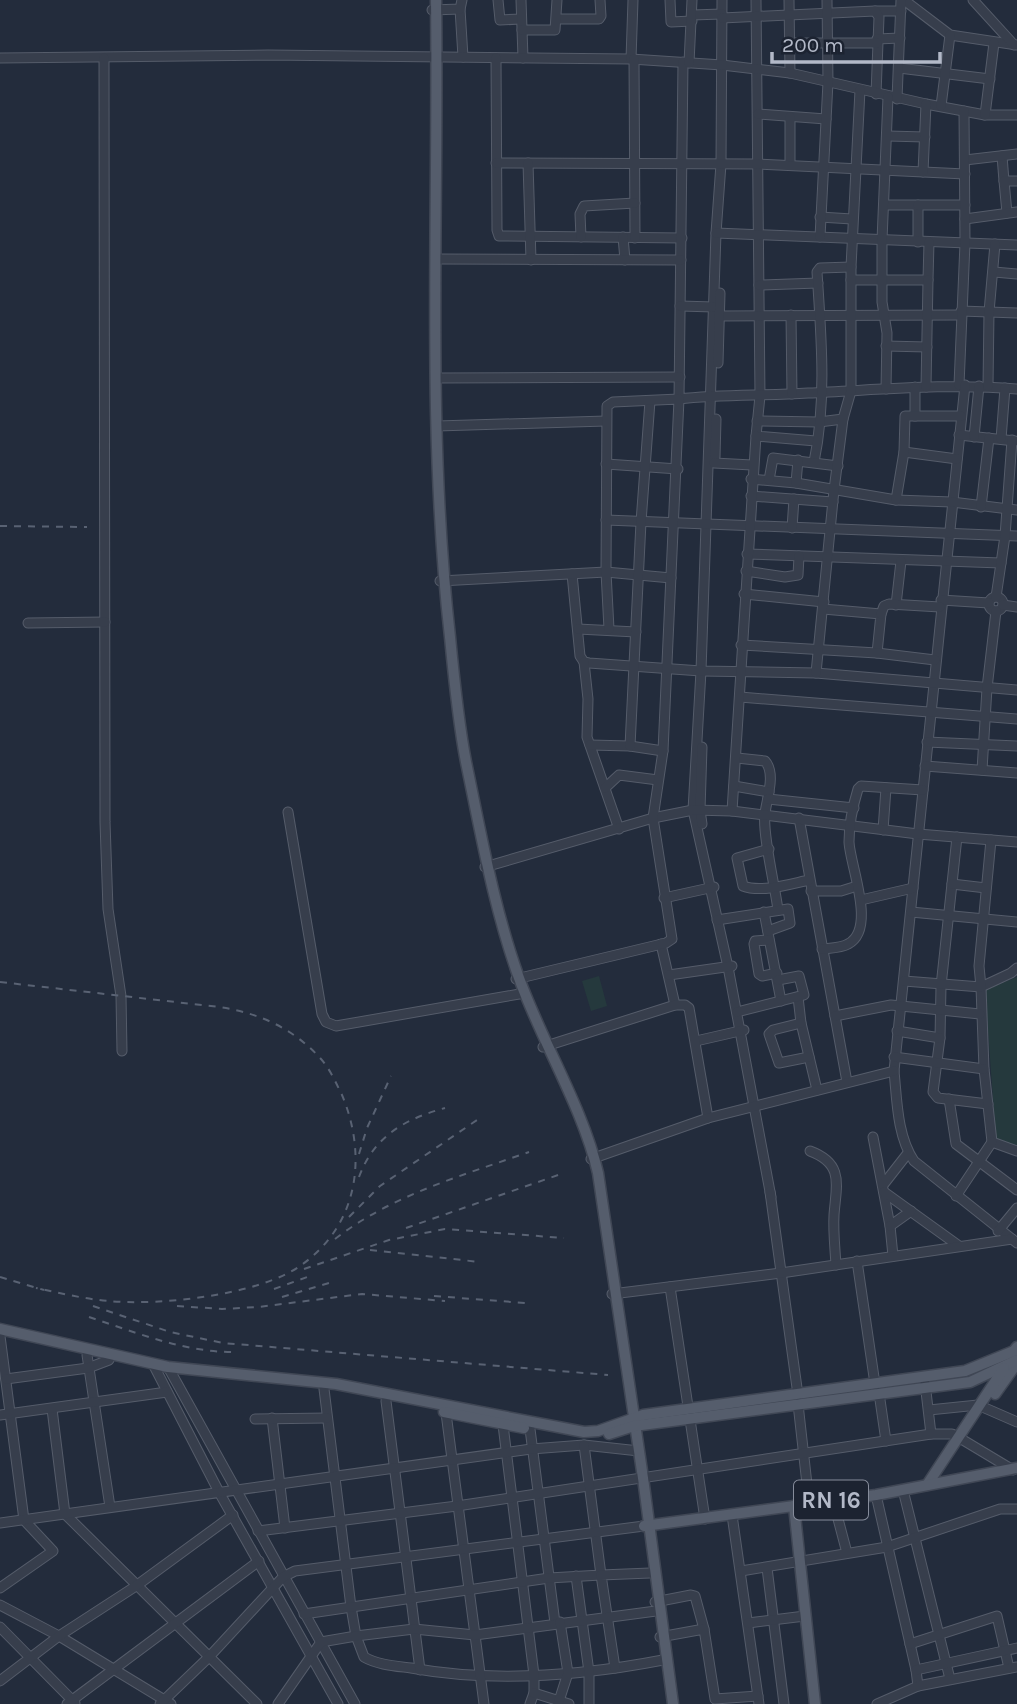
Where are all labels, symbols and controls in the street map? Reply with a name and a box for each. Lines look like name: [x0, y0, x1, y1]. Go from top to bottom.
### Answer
scale bar: [772, 21, 940, 65]
text: 200 m: [782, 33, 844, 57]
road number: RN 16: [794, 1480, 868, 1520]

